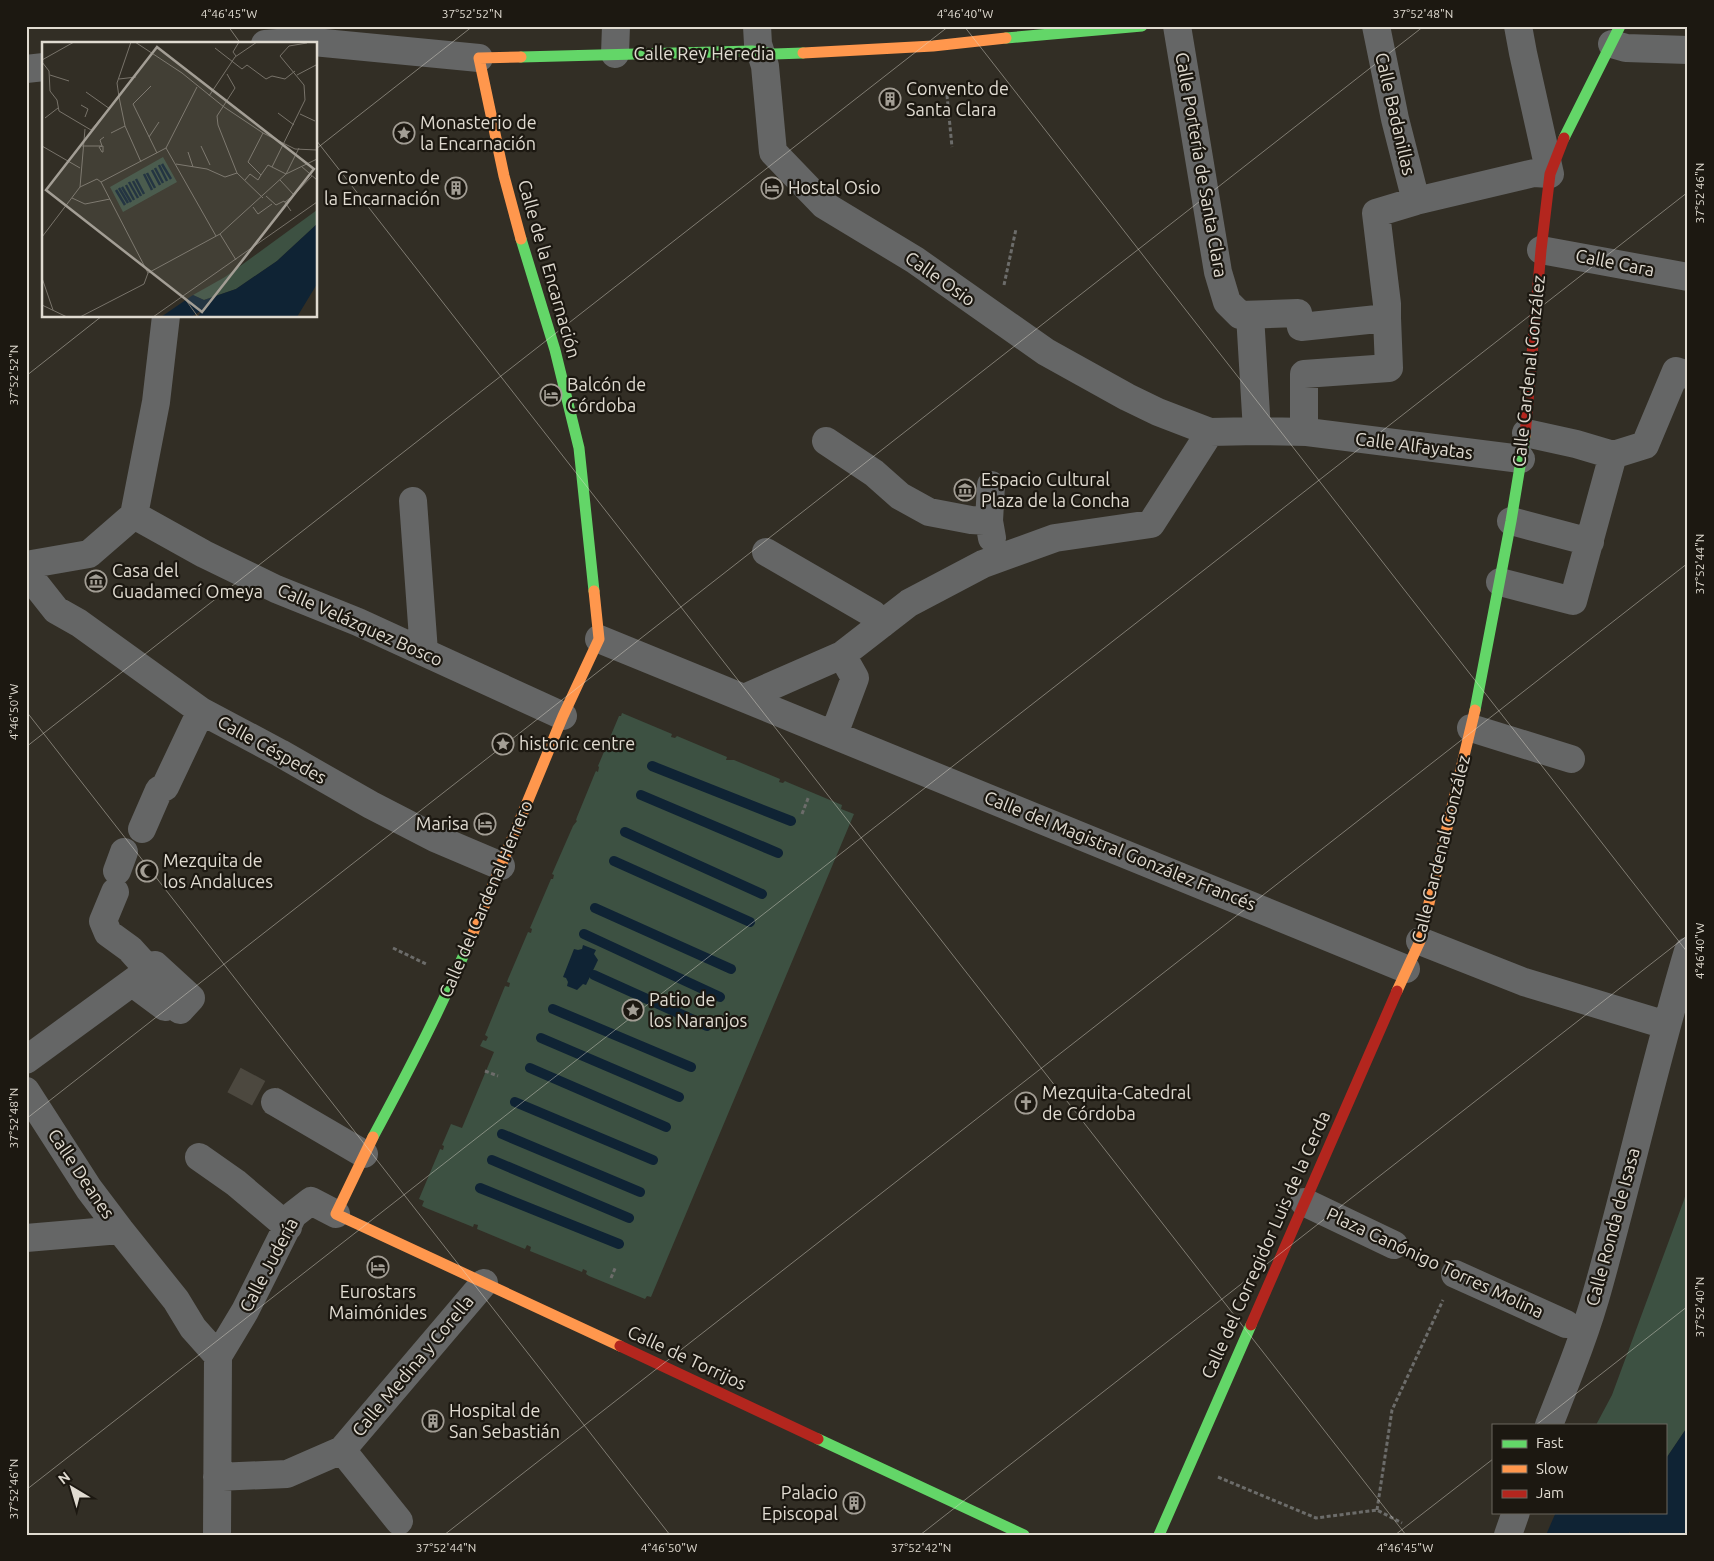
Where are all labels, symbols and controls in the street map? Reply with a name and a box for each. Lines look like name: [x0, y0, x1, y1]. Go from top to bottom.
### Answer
text: 4°46'45"W: [201, 7, 257, 20]
text: 37°52'52"N: [442, 7, 502, 20]
text: 4°46'40"W: [937, 7, 993, 20]
text: 37°52'48"N: [1393, 7, 1453, 20]
inset map: [42, 42, 318, 318]
street label: Calle Rey Heredia: [633, 43, 775, 63]
street label: Calle Badanillas: [1372, 50, 1420, 177]
street label: Calle Portería de Santa Clara: [1172, 51, 1232, 279]
place label: Convento de Santa Clara: [906, 78, 1009, 119]
building icon: Convento de Santa Clara: [878, 87, 902, 111]
place label: Monasterio de la Encarnación: [420, 112, 537, 153]
place icon: Monasterio de la Encarnación: [392, 121, 416, 145]
text: 37°52'46"N: [1693, 163, 1706, 223]
place label: Convento de la Encarnación: [324, 167, 440, 208]
building icon: Convento de la Encarnación: [444, 176, 468, 200]
hotel icon: Hostal Osio: [760, 176, 784, 200]
street label: Calle de la Encarnación: [515, 177, 585, 360]
place label: Hostal Osio: [788, 177, 881, 197]
street label: Calle Cara: [1574, 245, 1656, 279]
street label: Calle Osio: [902, 247, 979, 309]
street label: Calle Cardenal González: [1508, 274, 1548, 468]
text: 37°52'52"N: [7, 345, 20, 405]
place label: Balcón de Córdoba: [567, 374, 646, 415]
hotel icon: Balcón de Córdoba: [539, 383, 563, 407]
street label: Calle Alfayatas: [1354, 428, 1474, 462]
place label: Espacio Cultural Plaza de la Concha: [981, 469, 1130, 510]
museum icon: Espacio Cultural Plaza de la Concha: [953, 478, 977, 502]
text: 37°52'44"N: [1693, 534, 1706, 594]
place label: Casa del Guadamecí Omeya: [112, 560, 263, 601]
museum icon: Casa del Guadamecí Omeya: [84, 569, 108, 593]
street label: Calle Velázquez Bosco: [275, 579, 446, 670]
text: 4°46'50"W: [7, 684, 20, 740]
street label: Calle Céspedes: [215, 711, 331, 787]
place icon: historic centre: [491, 732, 515, 756]
place label: historic centre: [519, 733, 635, 753]
street label: Calle Cardenal González: [1407, 753, 1473, 945]
street label: Calle del Magistral González Francés: [982, 786, 1259, 914]
street label: Calle del Cardenal Herrero: [434, 797, 536, 1000]
hotel icon: Marisa: [473, 812, 497, 836]
place label: Marisa: [416, 813, 469, 833]
place label: Mezquita de los Andaluces: [163, 850, 273, 891]
mosque icon: Mezquita de los Andaluces: [135, 859, 159, 883]
text: 4°46'40"W: [1693, 923, 1706, 979]
place label: Patio de los Naranjos: [649, 989, 748, 1030]
place icon: Patio de los Naranjos: [621, 998, 645, 1022]
place label: Mezquita-Catedral de Córdoba: [1042, 1082, 1191, 1123]
text: 37°52'48"N: [7, 1088, 20, 1148]
church icon: Mezquita-Catedral de Córdoba: [1014, 1091, 1038, 1115]
street label: Calle del Corregidor Luis de la Cerda: [1197, 1108, 1333, 1382]
street label: Calle Deanes: [45, 1125, 119, 1222]
street label: Calle Ronda de Isasa: [1581, 1145, 1643, 1308]
street label: Plaza Canónigo Torres Molina: [1324, 1203, 1547, 1321]
street label: Calle Judería: [235, 1214, 301, 1315]
hotel icon: Eurostars Maimónides: [366, 1255, 390, 1279]
text: 37°52'40"N: [1693, 1277, 1706, 1337]
place label: Eurostars Maimónides: [329, 1281, 427, 1322]
street label: Calle Medina y Corella: [347, 1291, 477, 1440]
street label: Calle de Torrijos: [625, 1321, 750, 1393]
place label: Hospital de San Sebastián: [449, 1400, 560, 1441]
building icon: Hospital de San Sebastián: [421, 1409, 445, 1433]
legend: [1492, 1424, 1666, 1514]
text: Fast: [1536, 1434, 1564, 1451]
text: 37°52'46"N: [7, 1459, 20, 1519]
text: Slow: [1536, 1460, 1569, 1477]
north arrow: [48, 1464, 98, 1514]
text: N: [55, 1468, 73, 1487]
place label: Palacio Episcopal: [762, 1482, 838, 1523]
text: Jam: [1536, 1484, 1564, 1501]
building icon: Palacio Episcopal: [842, 1491, 866, 1515]
text: 37°52'44"N: [416, 1541, 476, 1554]
text: 4°46'50"W: [641, 1541, 697, 1554]
text: 37°52'42"N: [891, 1541, 951, 1554]
text: 4°46'45"W: [1377, 1541, 1433, 1554]

